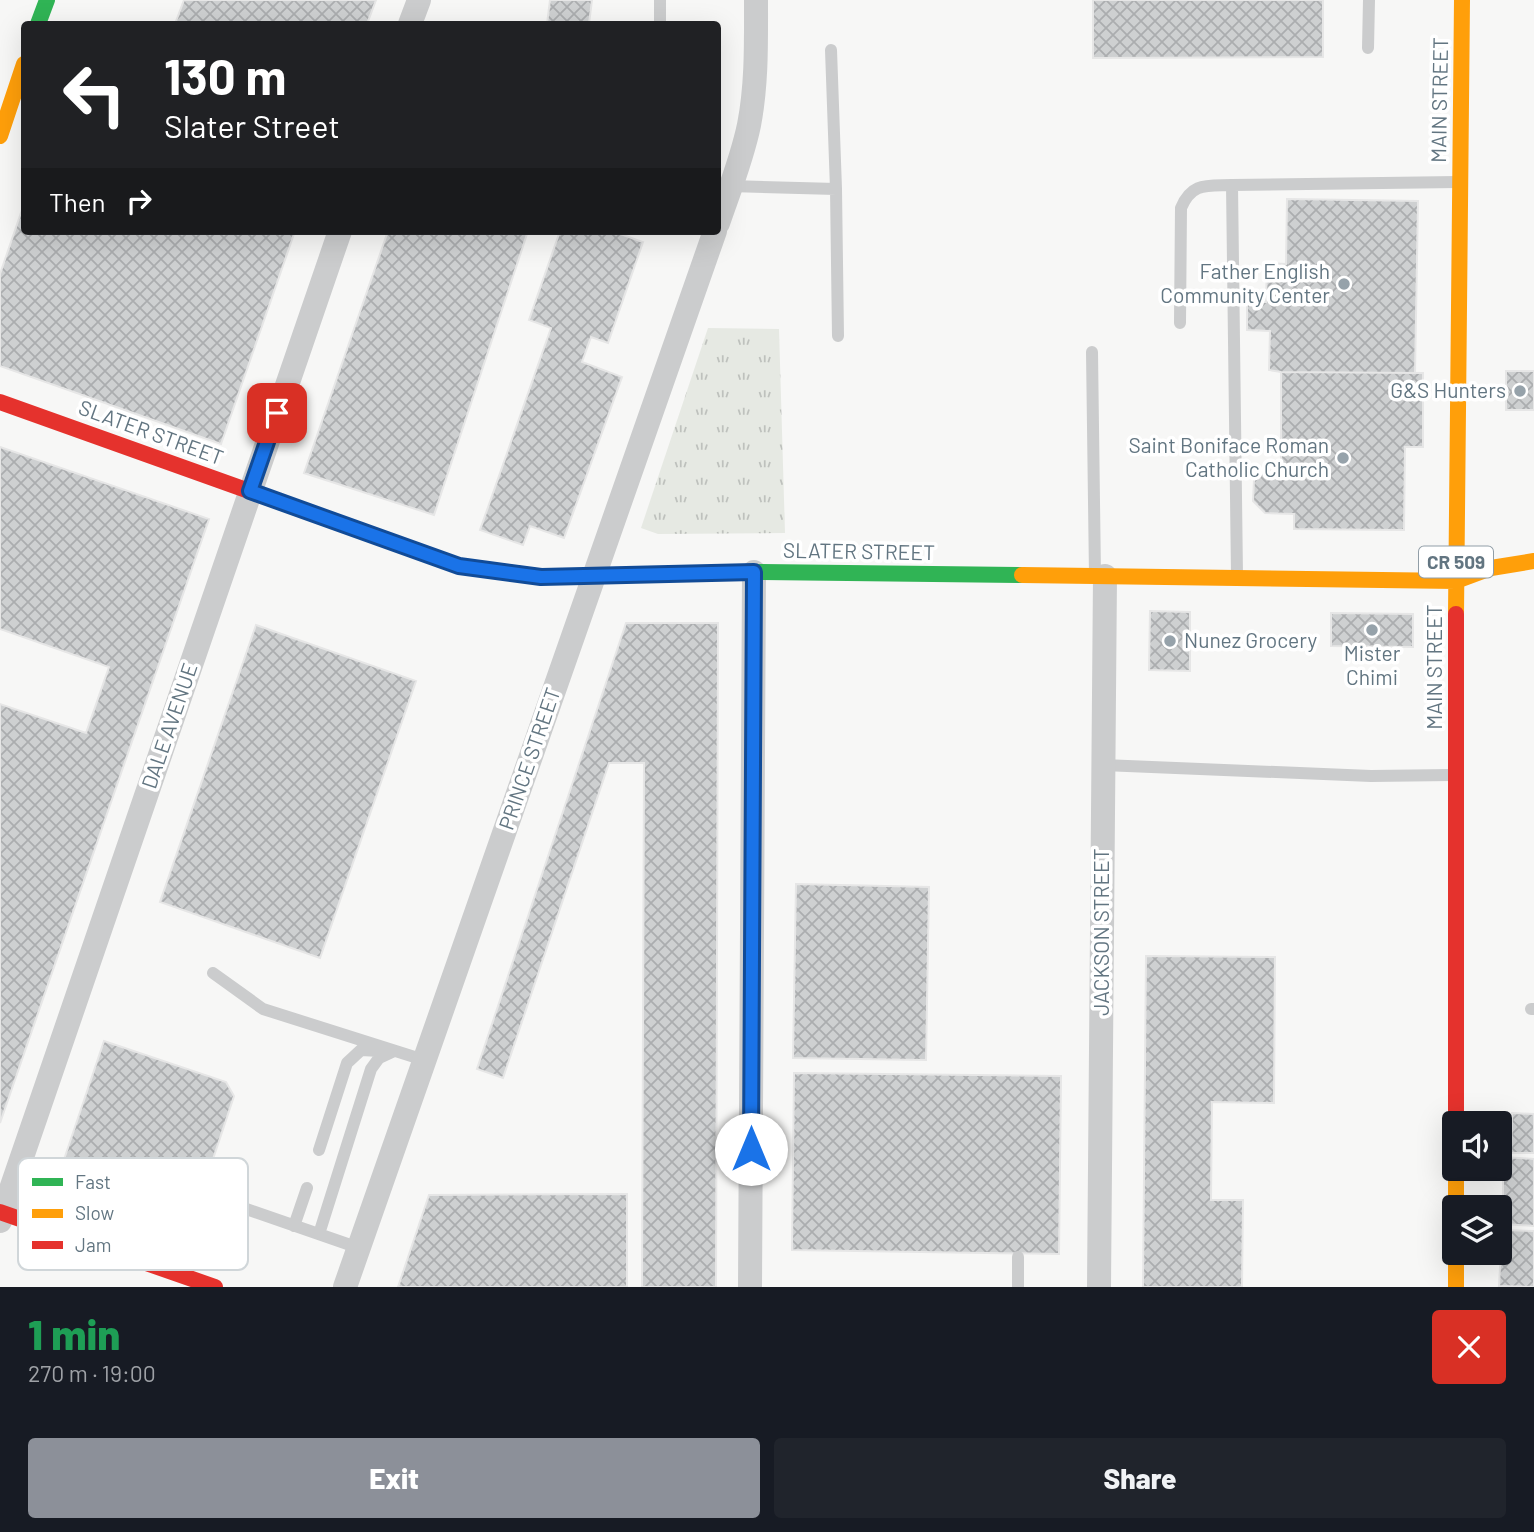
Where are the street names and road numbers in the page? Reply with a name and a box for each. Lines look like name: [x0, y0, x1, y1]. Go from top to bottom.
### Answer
street label: MAIN STREET: [1425, 37, 1452, 163]
street label: SLATER STREET: [76, 394, 227, 469]
street label: SLATER STREET: [783, 537, 935, 564]
road number: CR 509: [1419, 547, 1493, 578]
street label: MAIN STREET: [1421, 604, 1446, 730]
street label: DALE AVENUE: [135, 659, 202, 792]
street label: PRINCE STREET: [493, 684, 565, 833]
street label: JACKSON STREET: [1088, 848, 1113, 1016]

